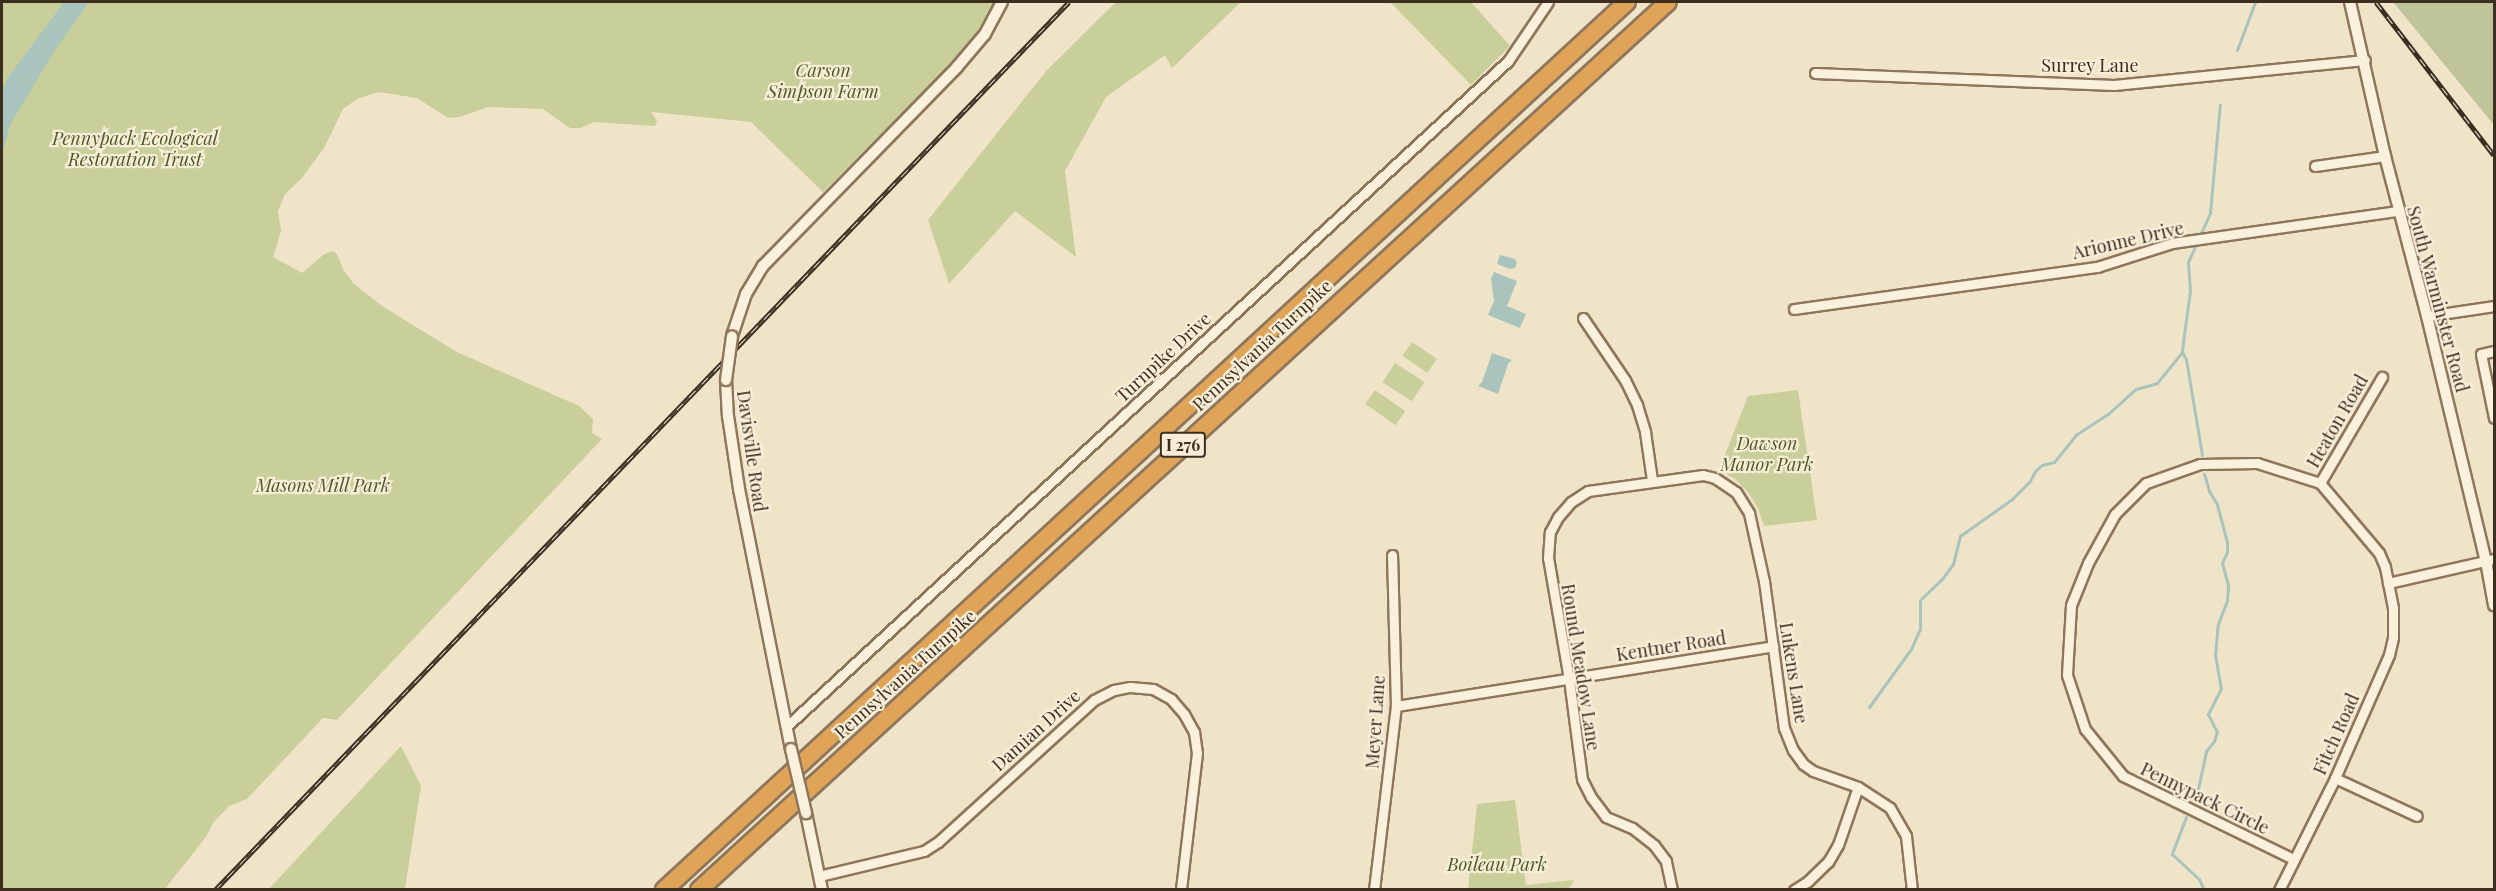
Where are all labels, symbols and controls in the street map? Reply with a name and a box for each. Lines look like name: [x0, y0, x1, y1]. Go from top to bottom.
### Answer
street label: Surrey Lane: [2041, 54, 2139, 76]
park label: Carson Simpson Farm: [767, 60, 879, 103]
park label: Pennypack Ecological Restoration Trust: [52, 128, 218, 170]
street label: South Warminster Road: [2403, 203, 2473, 395]
street label: Arionne Drive: [2070, 217, 2186, 263]
street label: Pennsylvania Turnpike: [1188, 275, 1336, 415]
street label: Turnpike Drive: [1111, 308, 1215, 406]
street label: Heaton Road: [2302, 371, 2372, 471]
street label: Davisville Road: [733, 389, 771, 513]
road number: I 276: [1159, 432, 1207, 458]
park label: Dawson Manor Park: [1721, 433, 1813, 476]
park label: Masons Mill Park: [256, 474, 390, 496]
street label: Round Meadow Lane: [1557, 582, 1605, 752]
street label: Pennsylvania Turnpike: [830, 605, 980, 743]
street label: Lukens Lane: [1775, 621, 1813, 725]
street label: Kentner Road: [1614, 627, 1728, 665]
street label: Meyer Lane: [1361, 674, 1389, 770]
street label: Damian Drive: [987, 685, 1085, 775]
street label: Fitch Road: [2309, 690, 2363, 778]
street label: Pennypack Circle: [2137, 757, 2273, 839]
park label: Boileau Park: [1447, 853, 1547, 875]

